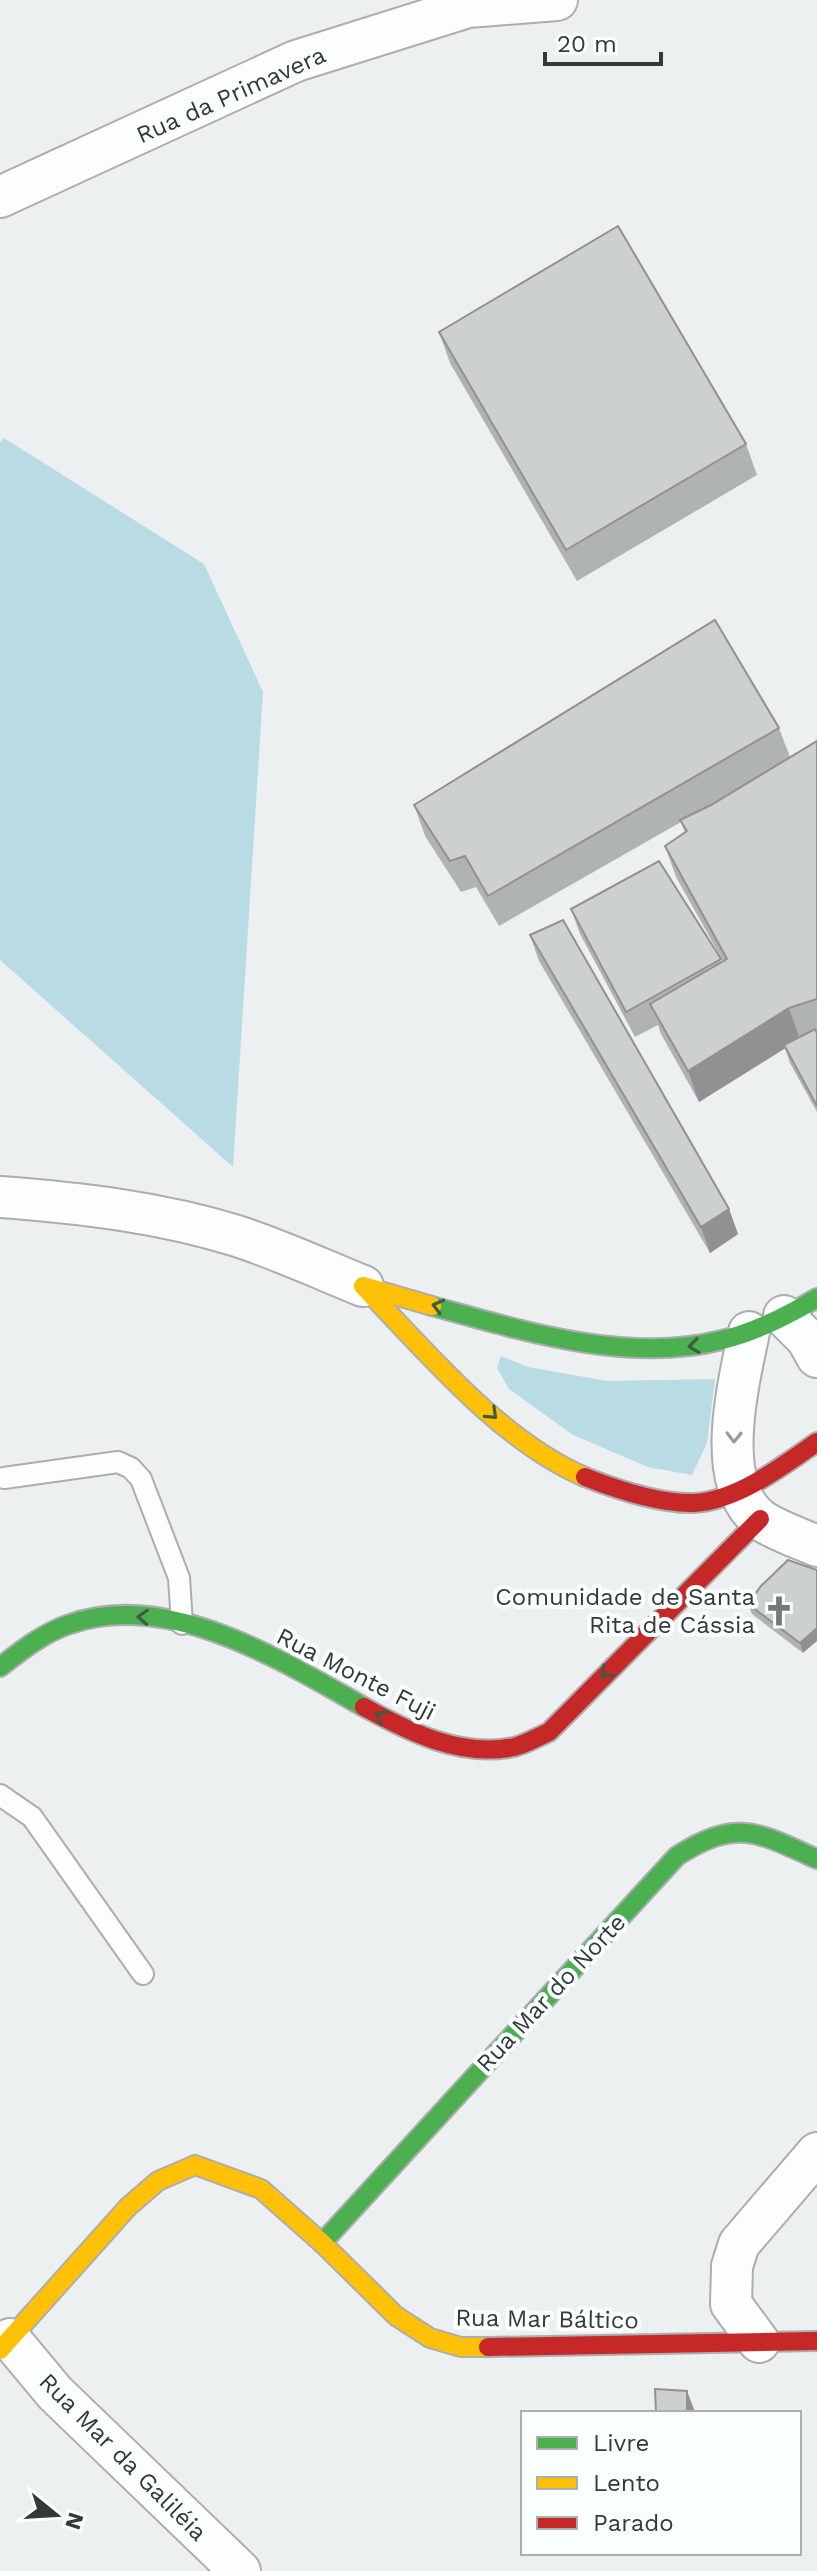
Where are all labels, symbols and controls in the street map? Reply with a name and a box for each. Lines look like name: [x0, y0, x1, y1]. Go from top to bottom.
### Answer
scale bar: [545, 16, 661, 66]
text: 20 m: [557, 30, 617, 58]
street label: Rua da Primavera: [132, 41, 330, 149]
one-way arrow: [432, 1299, 446, 1316]
one-way arrow: [687, 1337, 700, 1354]
one-way arrow: [482, 1405, 497, 1419]
one-way arrow: [725, 1431, 743, 1444]
place label: Comunidade de Santa Rita de Cássia: [495, 1583, 755, 1639]
church icon: Comunidade de Santa Rita de Cássia: [762, 1594, 796, 1628]
one-way arrow: [136, 1609, 149, 1626]
street label: Rua Monte Fuji: [272, 1622, 440, 1726]
one-way arrow: [601, 1664, 615, 1678]
one-way arrow: [375, 1710, 390, 1725]
street label: Rua Mar do Norte: [471, 1908, 631, 2078]
street label: Rua Mar Báltico: [455, 2303, 639, 2335]
street label: Rua Mar da Galiléia: [33, 2367, 213, 2547]
legend: [521, 2411, 801, 2555]
text: Livre: [593, 2429, 649, 2457]
text: Lento: [593, 2469, 660, 2497]
north arrow: [16, 2475, 96, 2555]
text: N: [60, 2509, 89, 2533]
text: Parado: [593, 2509, 674, 2537]

